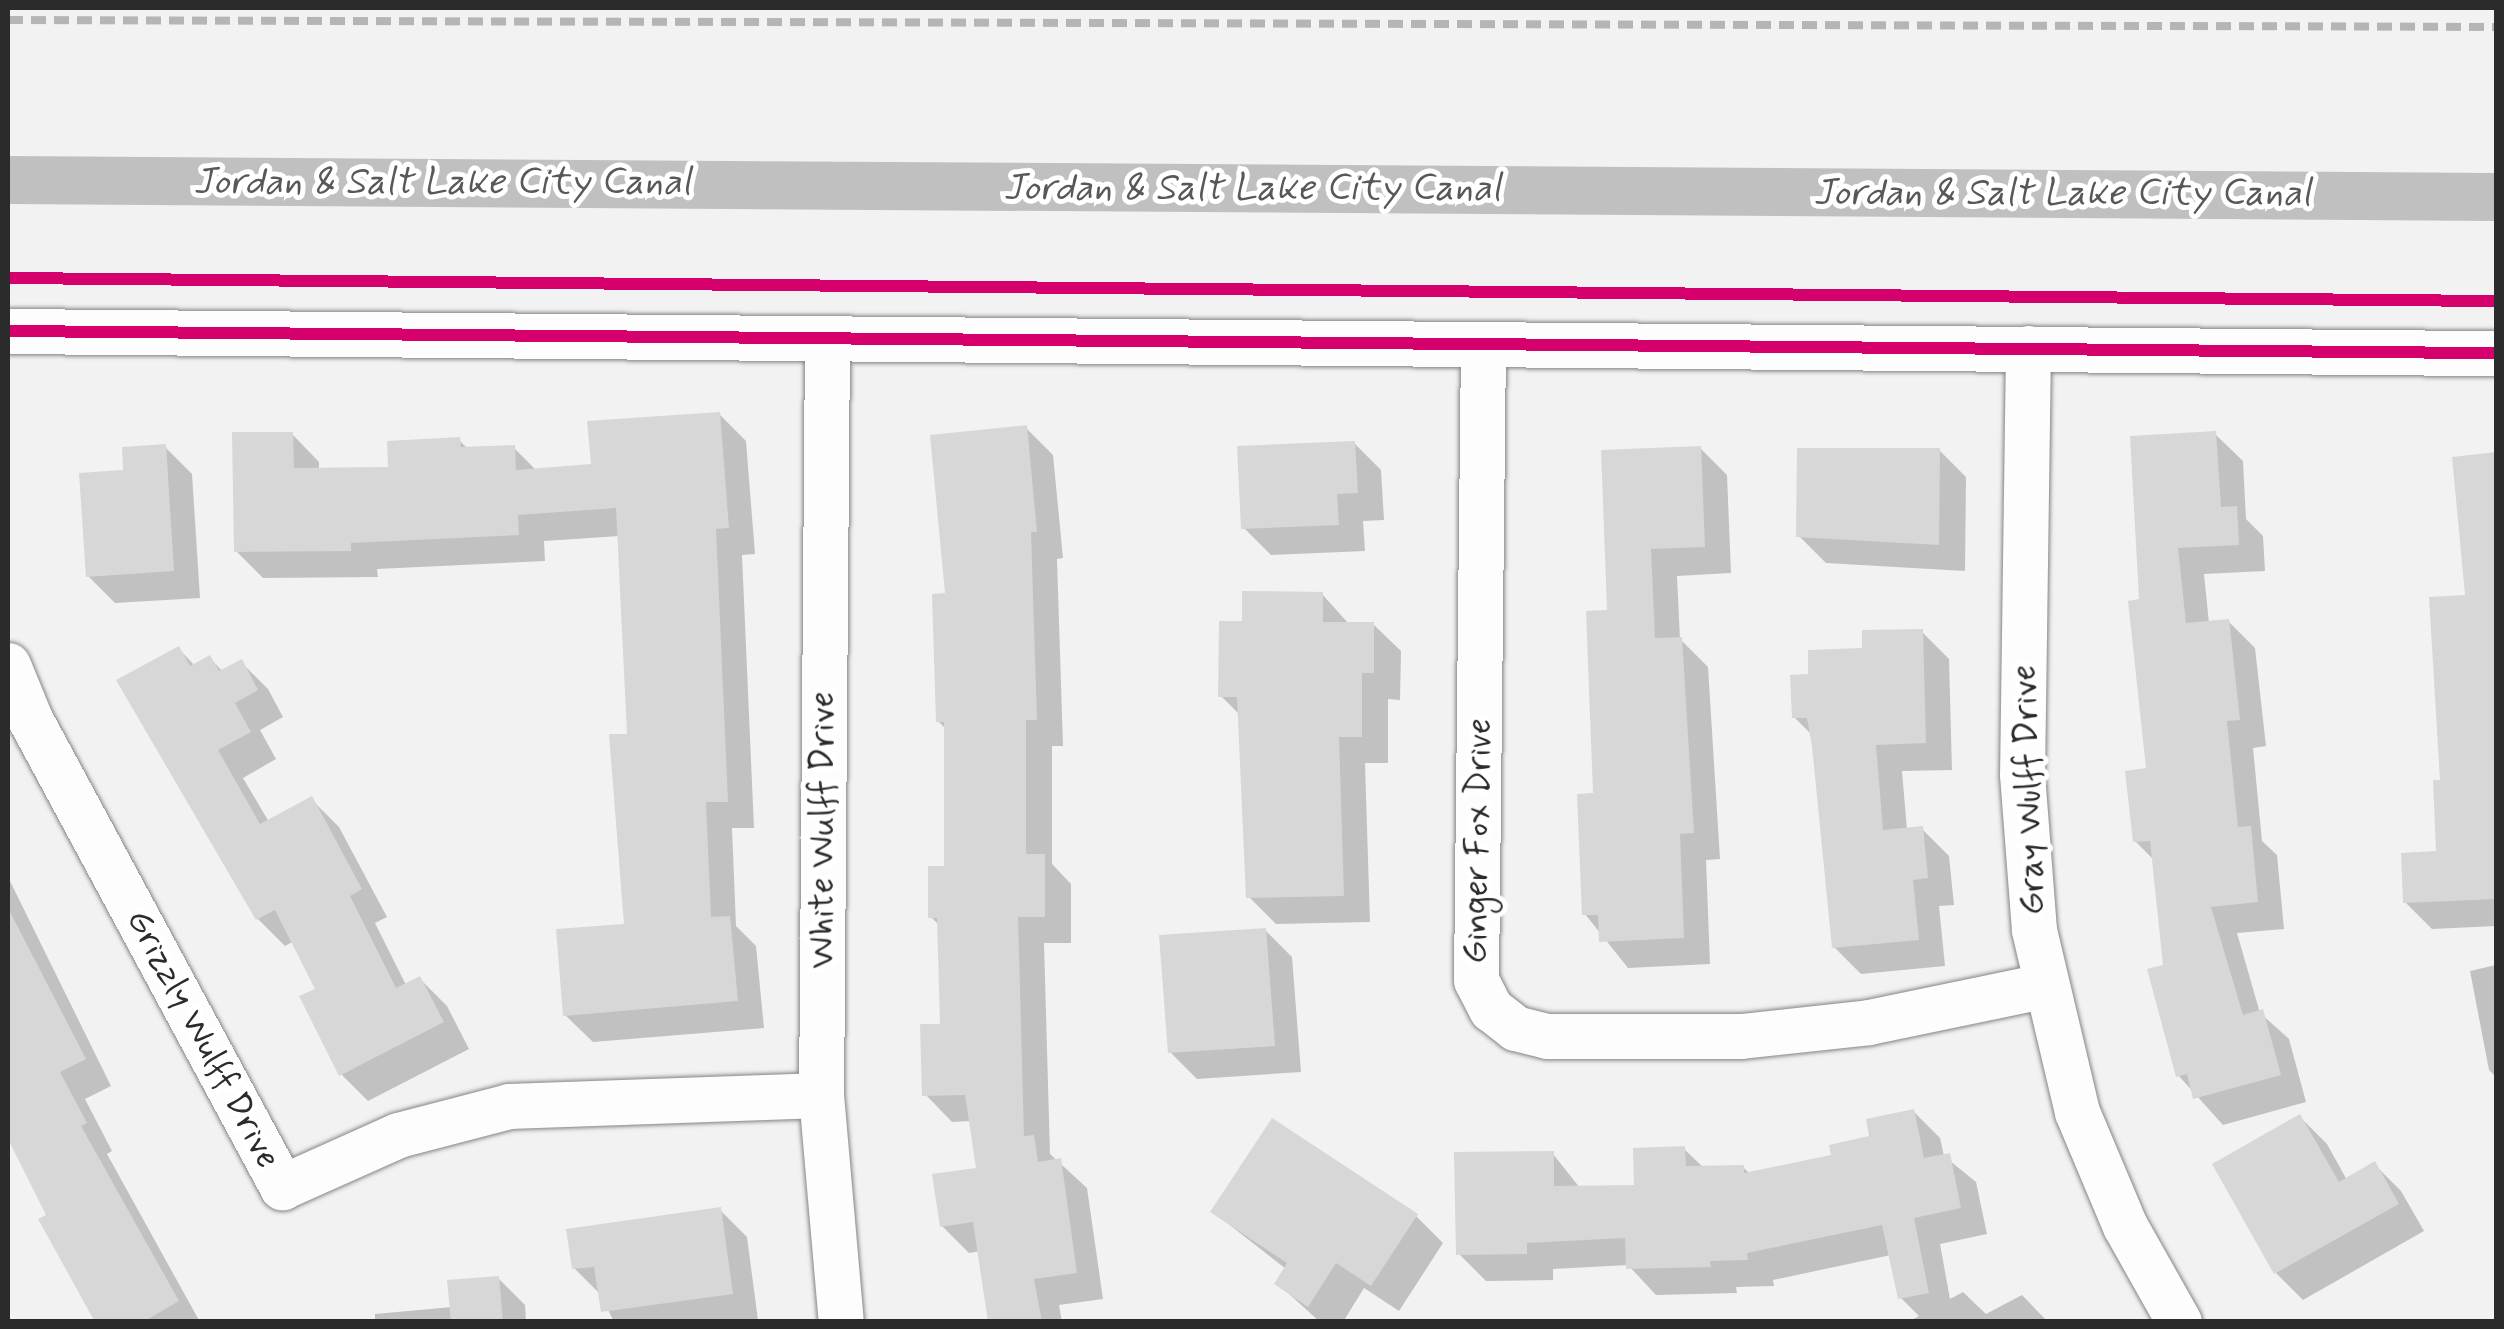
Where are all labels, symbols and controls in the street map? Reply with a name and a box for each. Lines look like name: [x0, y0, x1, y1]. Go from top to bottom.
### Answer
water label: Jordan & Salt Lake City Canal: [196, 160, 688, 206]
water label: Jordan & Salt Lake City Canal: [1006, 166, 1498, 212]
water label: Jordan & Salt Lake City Canal: [1816, 171, 2308, 217]
street label: Gray Wulff Drive: [2004, 663, 2054, 917]
street label: White Wulff Drive: [802, 694, 844, 966]
street label: Ginger Fox Drive: [1455, 718, 1501, 964]
street label: Grizzly Wulff Drive: [117, 903, 289, 1175]

